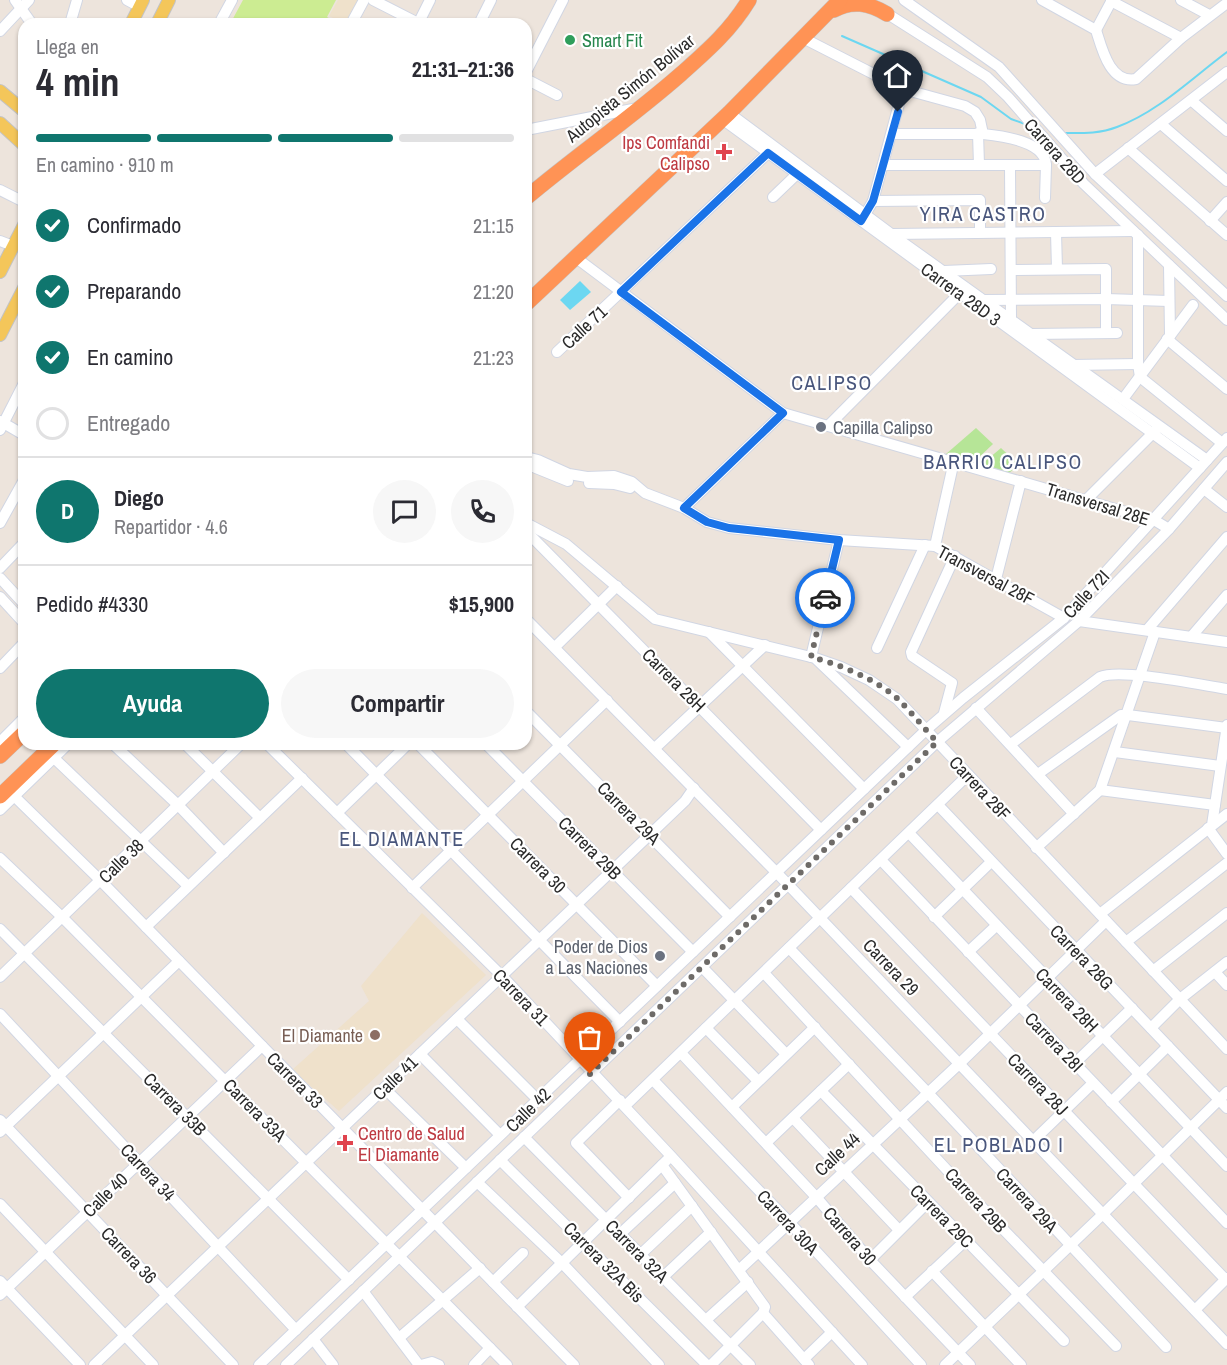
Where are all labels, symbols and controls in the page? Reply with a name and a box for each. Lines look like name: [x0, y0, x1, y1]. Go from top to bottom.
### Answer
street label: Autopista Simón Bolívar: [560, 28, 700, 148]
place label: Smart Fit: [582, 28, 643, 53]
text: Llega en: [36, 33, 99, 60]
marker: Smart Fit: [563, 33, 577, 47]
pin: [872, 50, 923, 112]
text: 21:31–21:36: [412, 54, 514, 84]
text: 4 min: [36, 56, 120, 108]
icon: home: [881, 59, 914, 92]
street label: Carrera 28D: [1019, 112, 1091, 190]
place label: Ips Comfandi Calipso: [622, 130, 710, 176]
marker: Ips Comfandi Calipso: [715, 143, 733, 161]
text: En camino · 910 m: [36, 151, 174, 178]
district label: YIRA CASTRO: [920, 200, 1046, 227]
icon: check: [36, 209, 69, 242]
text: Confirmado: [87, 210, 181, 240]
text: 21:15: [473, 212, 514, 239]
street label: Carrera 28D 3: [916, 256, 1006, 332]
icon: check: [36, 275, 69, 308]
text: Preparando: [87, 276, 181, 306]
text: 21:20: [473, 278, 514, 305]
street label: Calle 71: [556, 299, 613, 355]
icon: check: [36, 341, 69, 374]
text: En camino: [87, 342, 173, 372]
text: 21:23: [473, 344, 514, 371]
district label: CALIPSO: [791, 369, 873, 396]
text: Entregado: [87, 408, 170, 438]
place label: Capilla Calipso: [833, 415, 933, 440]
marker: Capilla Calipso: [814, 420, 828, 434]
district label: BARRIO CALIPSO: [923, 448, 1083, 475]
street label: Transversal 28E: [1043, 476, 1153, 532]
button: chat: [373, 480, 436, 543]
button: phone: [451, 480, 514, 543]
text: Diego: [114, 483, 164, 513]
text: D: [61, 496, 74, 526]
text: Repartidor · 4.6: [114, 513, 228, 540]
street label: Transversal 28F: [933, 539, 1039, 611]
street label: Calle 72I: [1057, 564, 1115, 624]
courier: [795, 568, 855, 628]
icon: car: [809, 582, 842, 615]
text: Pedido #4330: [36, 589, 148, 619]
text: $15,900: [449, 589, 514, 619]
street label: Carrera 28H: [636, 642, 712, 718]
button: Ayuda: [36, 669, 269, 738]
button: Compartir: [281, 669, 514, 738]
street label: Carrera 28F: [944, 750, 1016, 826]
street label: Carrera 29A: [592, 776, 666, 850]
street label: Carrera 29B: [553, 811, 627, 885]
district label: EL DIAMANTE: [339, 825, 465, 852]
street label: Carrera 30: [504, 831, 572, 899]
street label: Calle 38: [93, 833, 149, 889]
street label: Carrera 28G: [1045, 919, 1119, 995]
street label: Carrera 29: [858, 933, 924, 1001]
place label: Poder de Dios a Las Naciones: [545, 934, 648, 980]
marker: Poder de Dios a Las Naciones: [653, 949, 667, 963]
street label: Carrera 28H: [1030, 962, 1104, 1038]
street label: Carrera 31: [488, 963, 555, 1032]
street label: Carrera 28I: [1019, 1006, 1089, 1078]
pin: [564, 1012, 615, 1074]
icon: bag: [573, 1021, 606, 1054]
place label: El Diamante: [282, 1023, 363, 1048]
marker: El Diamante: [368, 1028, 382, 1042]
street label: Carrera 33: [261, 1046, 329, 1114]
street label: Carrera 28J: [1002, 1047, 1074, 1121]
street label: Calle 41: [367, 1050, 424, 1106]
street label: Carrera 33B: [138, 1067, 212, 1141]
street label: Carrera 33A: [218, 1073, 292, 1147]
street label: Calle 42: [500, 1082, 556, 1138]
place label: Centro de Salud El Diamante: [358, 1121, 465, 1167]
street label: Calle 44: [809, 1126, 865, 1182]
district label: EL POBLADO I: [934, 1131, 1064, 1158]
marker: Centro de Salud El Diamante: [336, 1134, 354, 1152]
street label: Carrera 34: [115, 1138, 181, 1206]
street label: Carrera 29B: [939, 1162, 1013, 1238]
street label: Carrera 29A: [990, 1162, 1064, 1238]
street label: Calle 40: [77, 1167, 133, 1223]
street label: Carrera 29C: [904, 1178, 980, 1254]
street label: Carrera 30A: [751, 1184, 825, 1260]
street label: Carrera 30: [817, 1201, 883, 1271]
street label: Carrera 32A: [600, 1214, 674, 1288]
street label: Carrera 32A Bis: [558, 1216, 650, 1308]
street label: Carrera 36: [96, 1221, 162, 1289]

